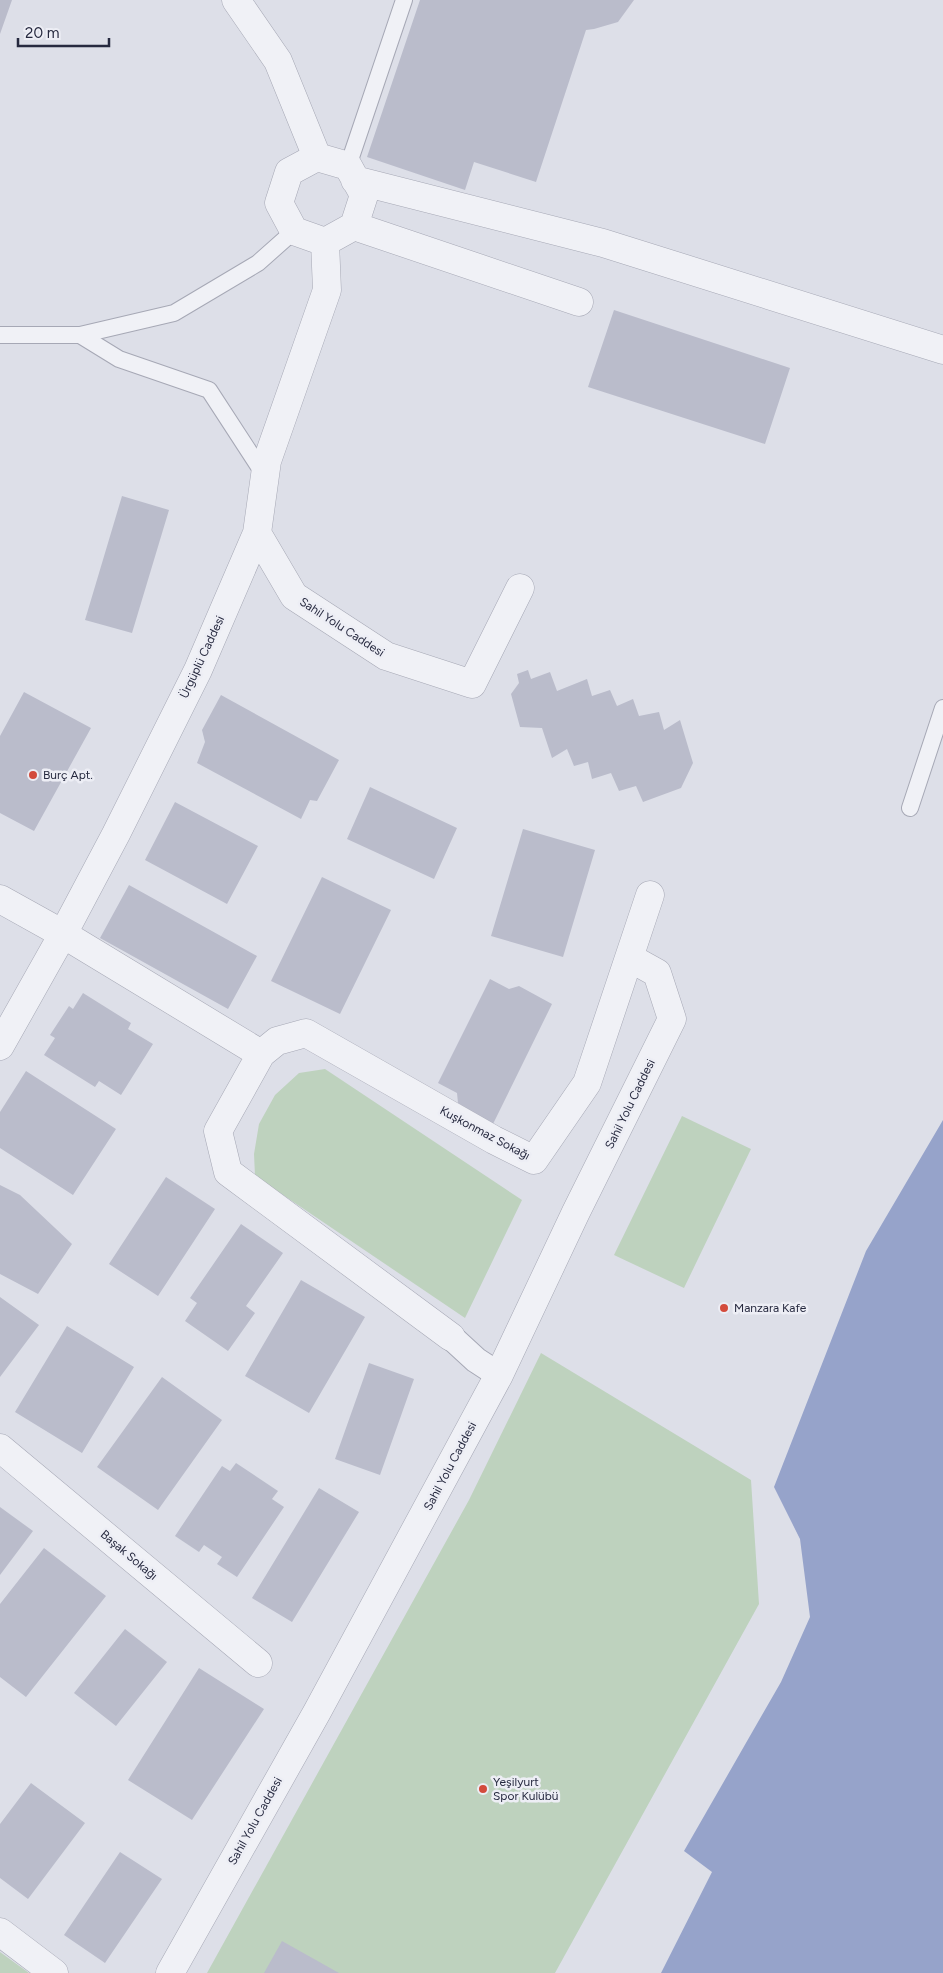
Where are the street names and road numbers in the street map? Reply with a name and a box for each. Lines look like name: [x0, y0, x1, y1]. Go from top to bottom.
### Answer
street label: Sahil Yolu Caddesi: [297, 594, 387, 660]
street label: Ürgüplü Caddesi: [177, 614, 227, 700]
street label: Sahil Yolu Caddesi: [602, 1057, 658, 1151]
street label: Kuşkonmaz Sokağı: [438, 1103, 532, 1163]
street label: Sahil Yolu Caddesi: [421, 1419, 479, 1513]
street label: Başak Sokağı: [98, 1527, 160, 1583]
street label: Sahil Yolu Caddesi: [225, 1775, 285, 1867]

